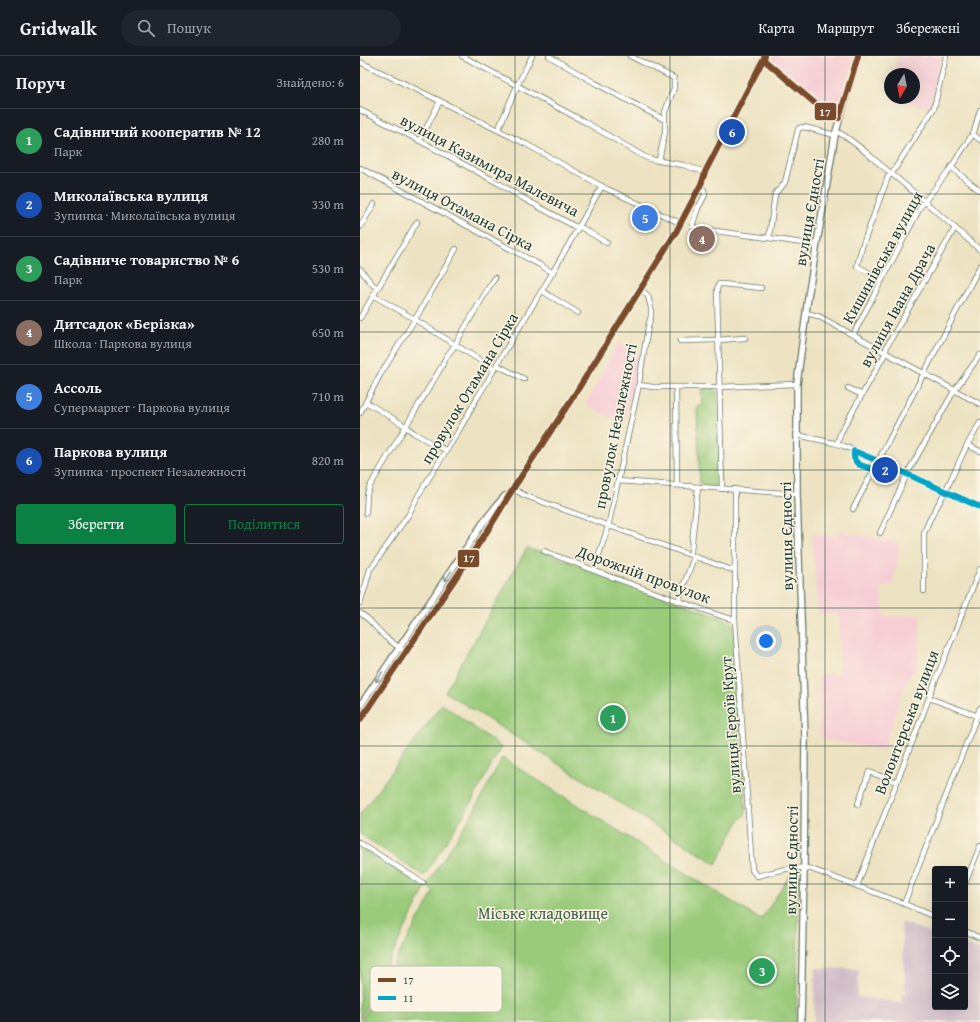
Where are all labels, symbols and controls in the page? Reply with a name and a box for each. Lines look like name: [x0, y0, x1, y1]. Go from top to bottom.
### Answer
search box: [121, 10, 401, 46]
text: Gridwalk: [20, 14, 97, 42]
icon: search: [135, 17, 157, 39]
text: Пошук: [167, 17, 211, 38]
text: Карта: [759, 18, 795, 38]
text: Маршрут: [817, 18, 874, 38]
text: Збережені: [896, 18, 960, 38]
north arrow: [884, 68, 920, 104]
text: Поруч: [16, 70, 65, 95]
text: Знайдено: 6: [276, 73, 344, 92]
line badge: 17: [814, 102, 837, 121]
text: 17: [819, 104, 831, 120]
street label: вулиця Казимира Малевича: [396, 108, 584, 223]
pin: 6: [719, 117, 745, 147]
text: Садівничий кооператив № 12: [54, 121, 261, 142]
text: 1: [26, 131, 32, 150]
text: 280 m: [312, 131, 344, 150]
text: Парк: [54, 142, 82, 161]
street label: вулиця Єдності: [788, 156, 830, 268]
street label: вулиця Отамана Сірка: [388, 161, 538, 257]
text: Миколаївська вулиця: [54, 185, 208, 206]
street label: Кишинівська вулиця: [836, 186, 928, 328]
text: 2: [26, 195, 32, 214]
text: 330 m: [312, 195, 344, 214]
pin: 5: [632, 203, 658, 233]
text: Зупинка · Миколаївська вулиця: [54, 206, 235, 225]
pin: 4: [689, 224, 715, 254]
street label: вулиця Івана Драча: [853, 238, 941, 371]
text: Садівниче товариство № 6: [54, 249, 239, 270]
text: 3: [26, 259, 32, 278]
text: 530 m: [312, 259, 344, 278]
text: Парк: [54, 270, 82, 289]
street label: провулок Отамана Сірка: [414, 307, 524, 468]
text: Дитсадок «Берізка»: [54, 313, 195, 334]
text: 4: [26, 323, 32, 342]
text: 650 m: [312, 323, 344, 342]
text: Школа · Паркова вулиця: [54, 334, 192, 353]
street label: провулок Незалежності: [587, 341, 643, 511]
text: Ассоль: [54, 377, 102, 398]
text: 5: [26, 387, 32, 406]
text: 710 m: [312, 387, 344, 406]
text: Супермаркет · Паркова вулиця: [54, 398, 230, 417]
text: Паркова вулиця: [54, 441, 167, 462]
text: 6: [26, 451, 32, 470]
text: 820 m: [312, 451, 344, 470]
pin: 2: [872, 455, 898, 485]
text: Зупинка · проспект Незалежності: [54, 462, 246, 481]
street label: вулиця Єдності: [773, 481, 799, 591]
button: Зберегти: [16, 504, 176, 544]
button: Поділитися: [184, 504, 344, 544]
street label: Дорожній провулок: [573, 538, 715, 610]
line badge: 17: [457, 549, 480, 568]
text: 17: [463, 550, 475, 566]
one-way arrow: [444, 570, 452, 581]
your location: [756, 631, 776, 651]
street label: Волонтерська вулиця: [867, 646, 945, 798]
street label: вулиця Героїв Крут: [713, 655, 747, 794]
one-way arrow: [375, 671, 383, 683]
pin: 1: [600, 703, 626, 733]
street label: вулиця Єдності: [778, 805, 804, 915]
map controls: [932, 866, 968, 1010]
button: +: [932, 866, 968, 902]
park label: Міське кладовище: [478, 901, 608, 925]
button: −: [932, 902, 968, 938]
button: locate: [932, 938, 968, 974]
pin: 3: [749, 956, 775, 986]
legend: [370, 966, 502, 1012]
text: 17: [403, 972, 414, 988]
button: layers: [932, 974, 968, 1010]
text: 11: [403, 990, 414, 1006]

